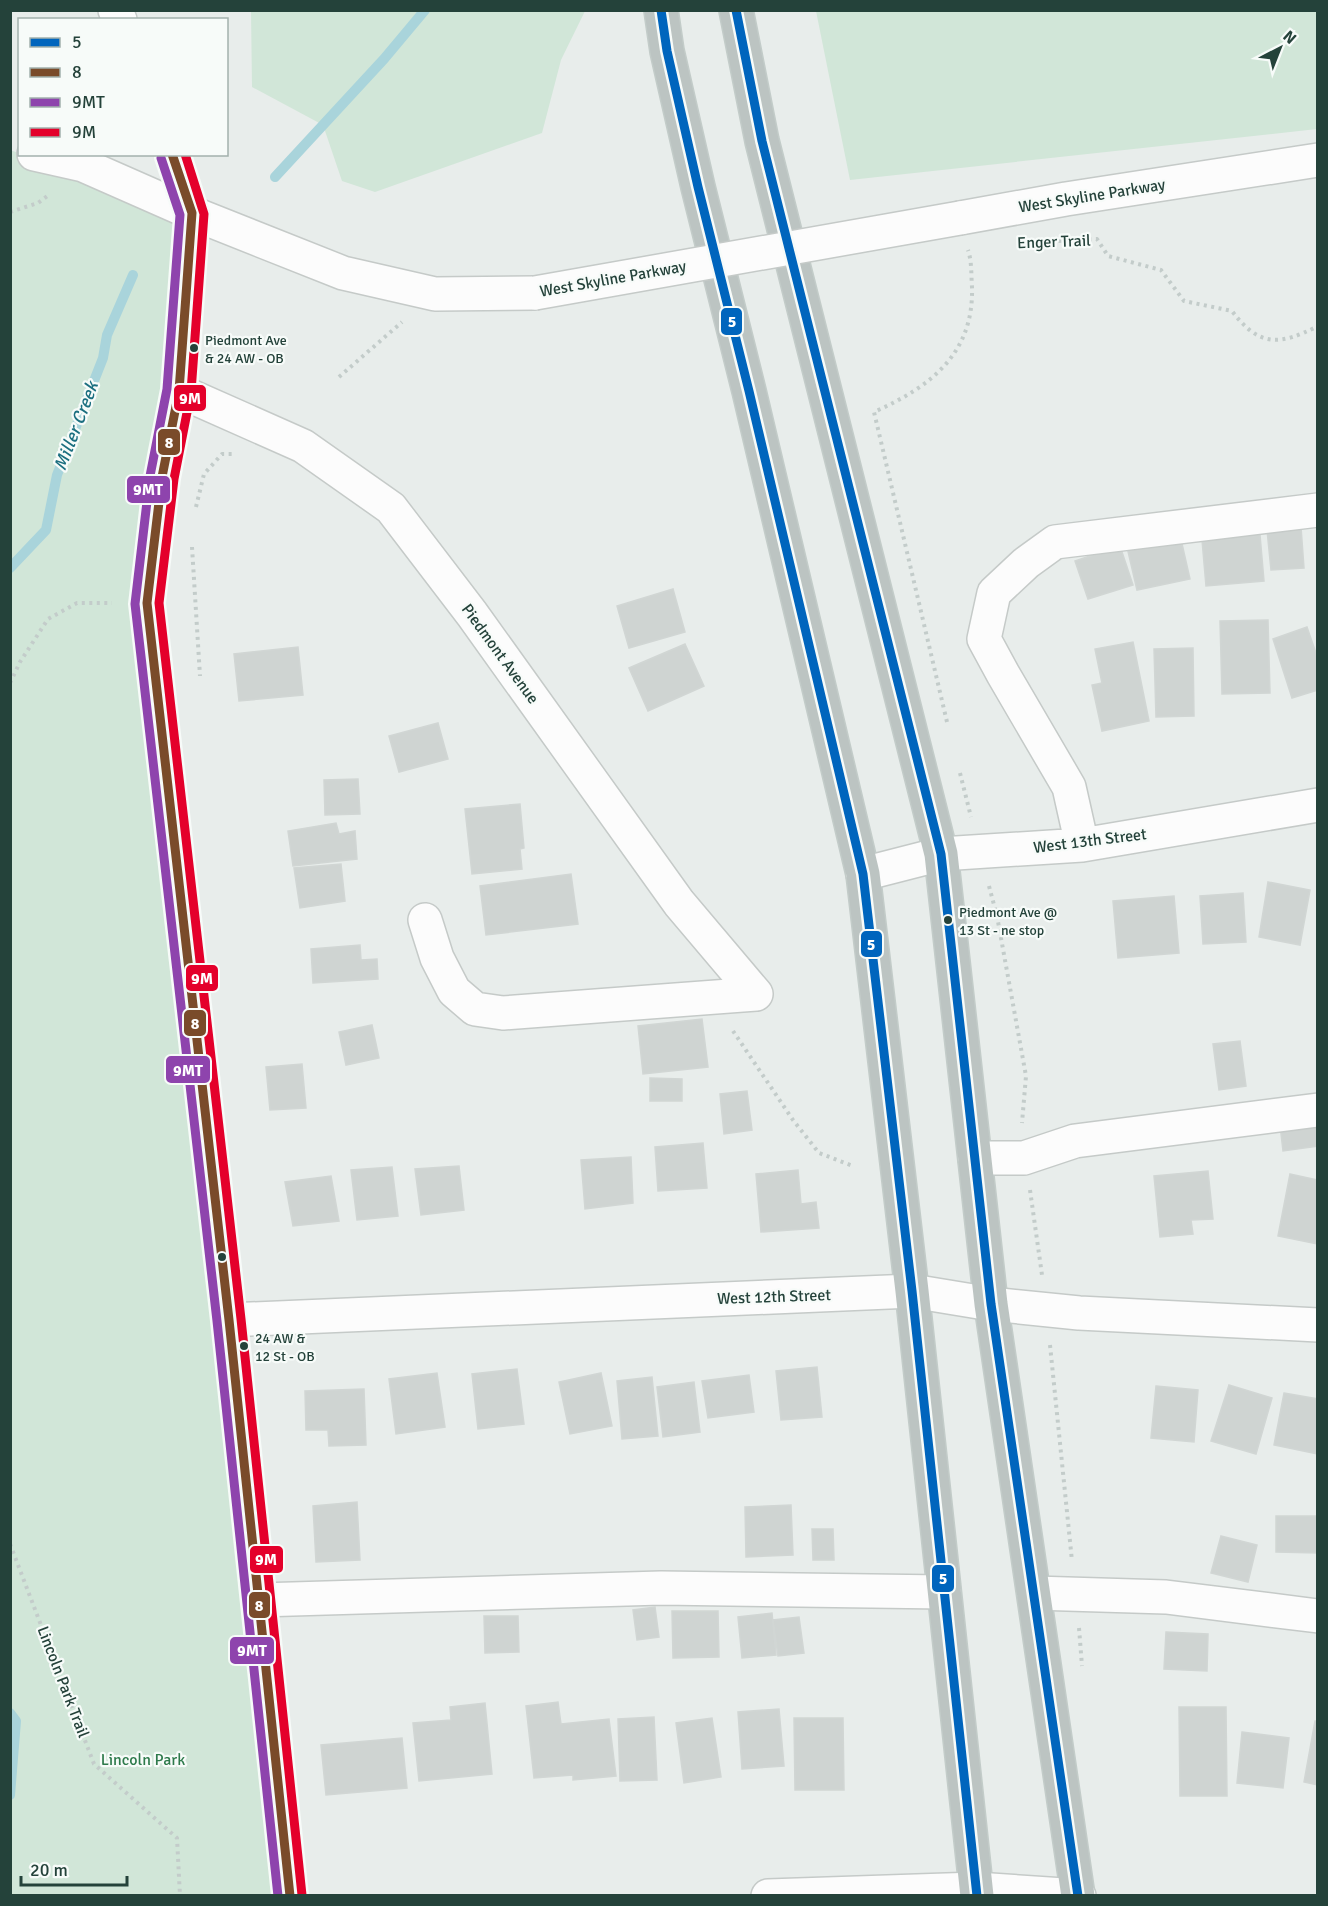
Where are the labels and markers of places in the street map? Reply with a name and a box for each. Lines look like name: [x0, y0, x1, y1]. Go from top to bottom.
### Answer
place label: Piedmont Ave & 24 AW - OB: [205, 332, 287, 367]
marker: Piedmont Ave & 24 AW - OB: [188, 342, 200, 354]
place label: Piedmont Ave @ 13 St - ne stop: [959, 904, 1057, 939]
marker: Piedmont Ave @ 13 St - ne stop: [942, 914, 954, 926]
unlabelled marker: [216, 1251, 228, 1263]
place label: 24 AW & 12 St - OB: [255, 1330, 315, 1365]
marker: 24 AW & 12 St - OB: [238, 1340, 250, 1352]

